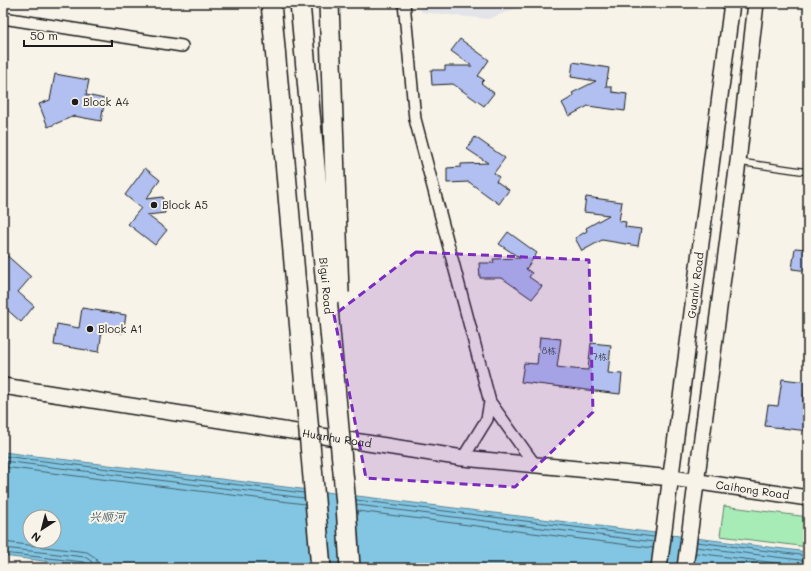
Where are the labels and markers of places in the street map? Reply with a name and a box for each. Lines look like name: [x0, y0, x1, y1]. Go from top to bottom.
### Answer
place label: Block A4: [83, 94, 130, 109]
marker: Block A4: [70, 97, 80, 107]
place label: Block A5: [162, 197, 208, 212]
marker: Block A5: [149, 200, 159, 210]
place label: Block A1: [98, 321, 142, 336]
marker: Block A1: [85, 324, 95, 334]

